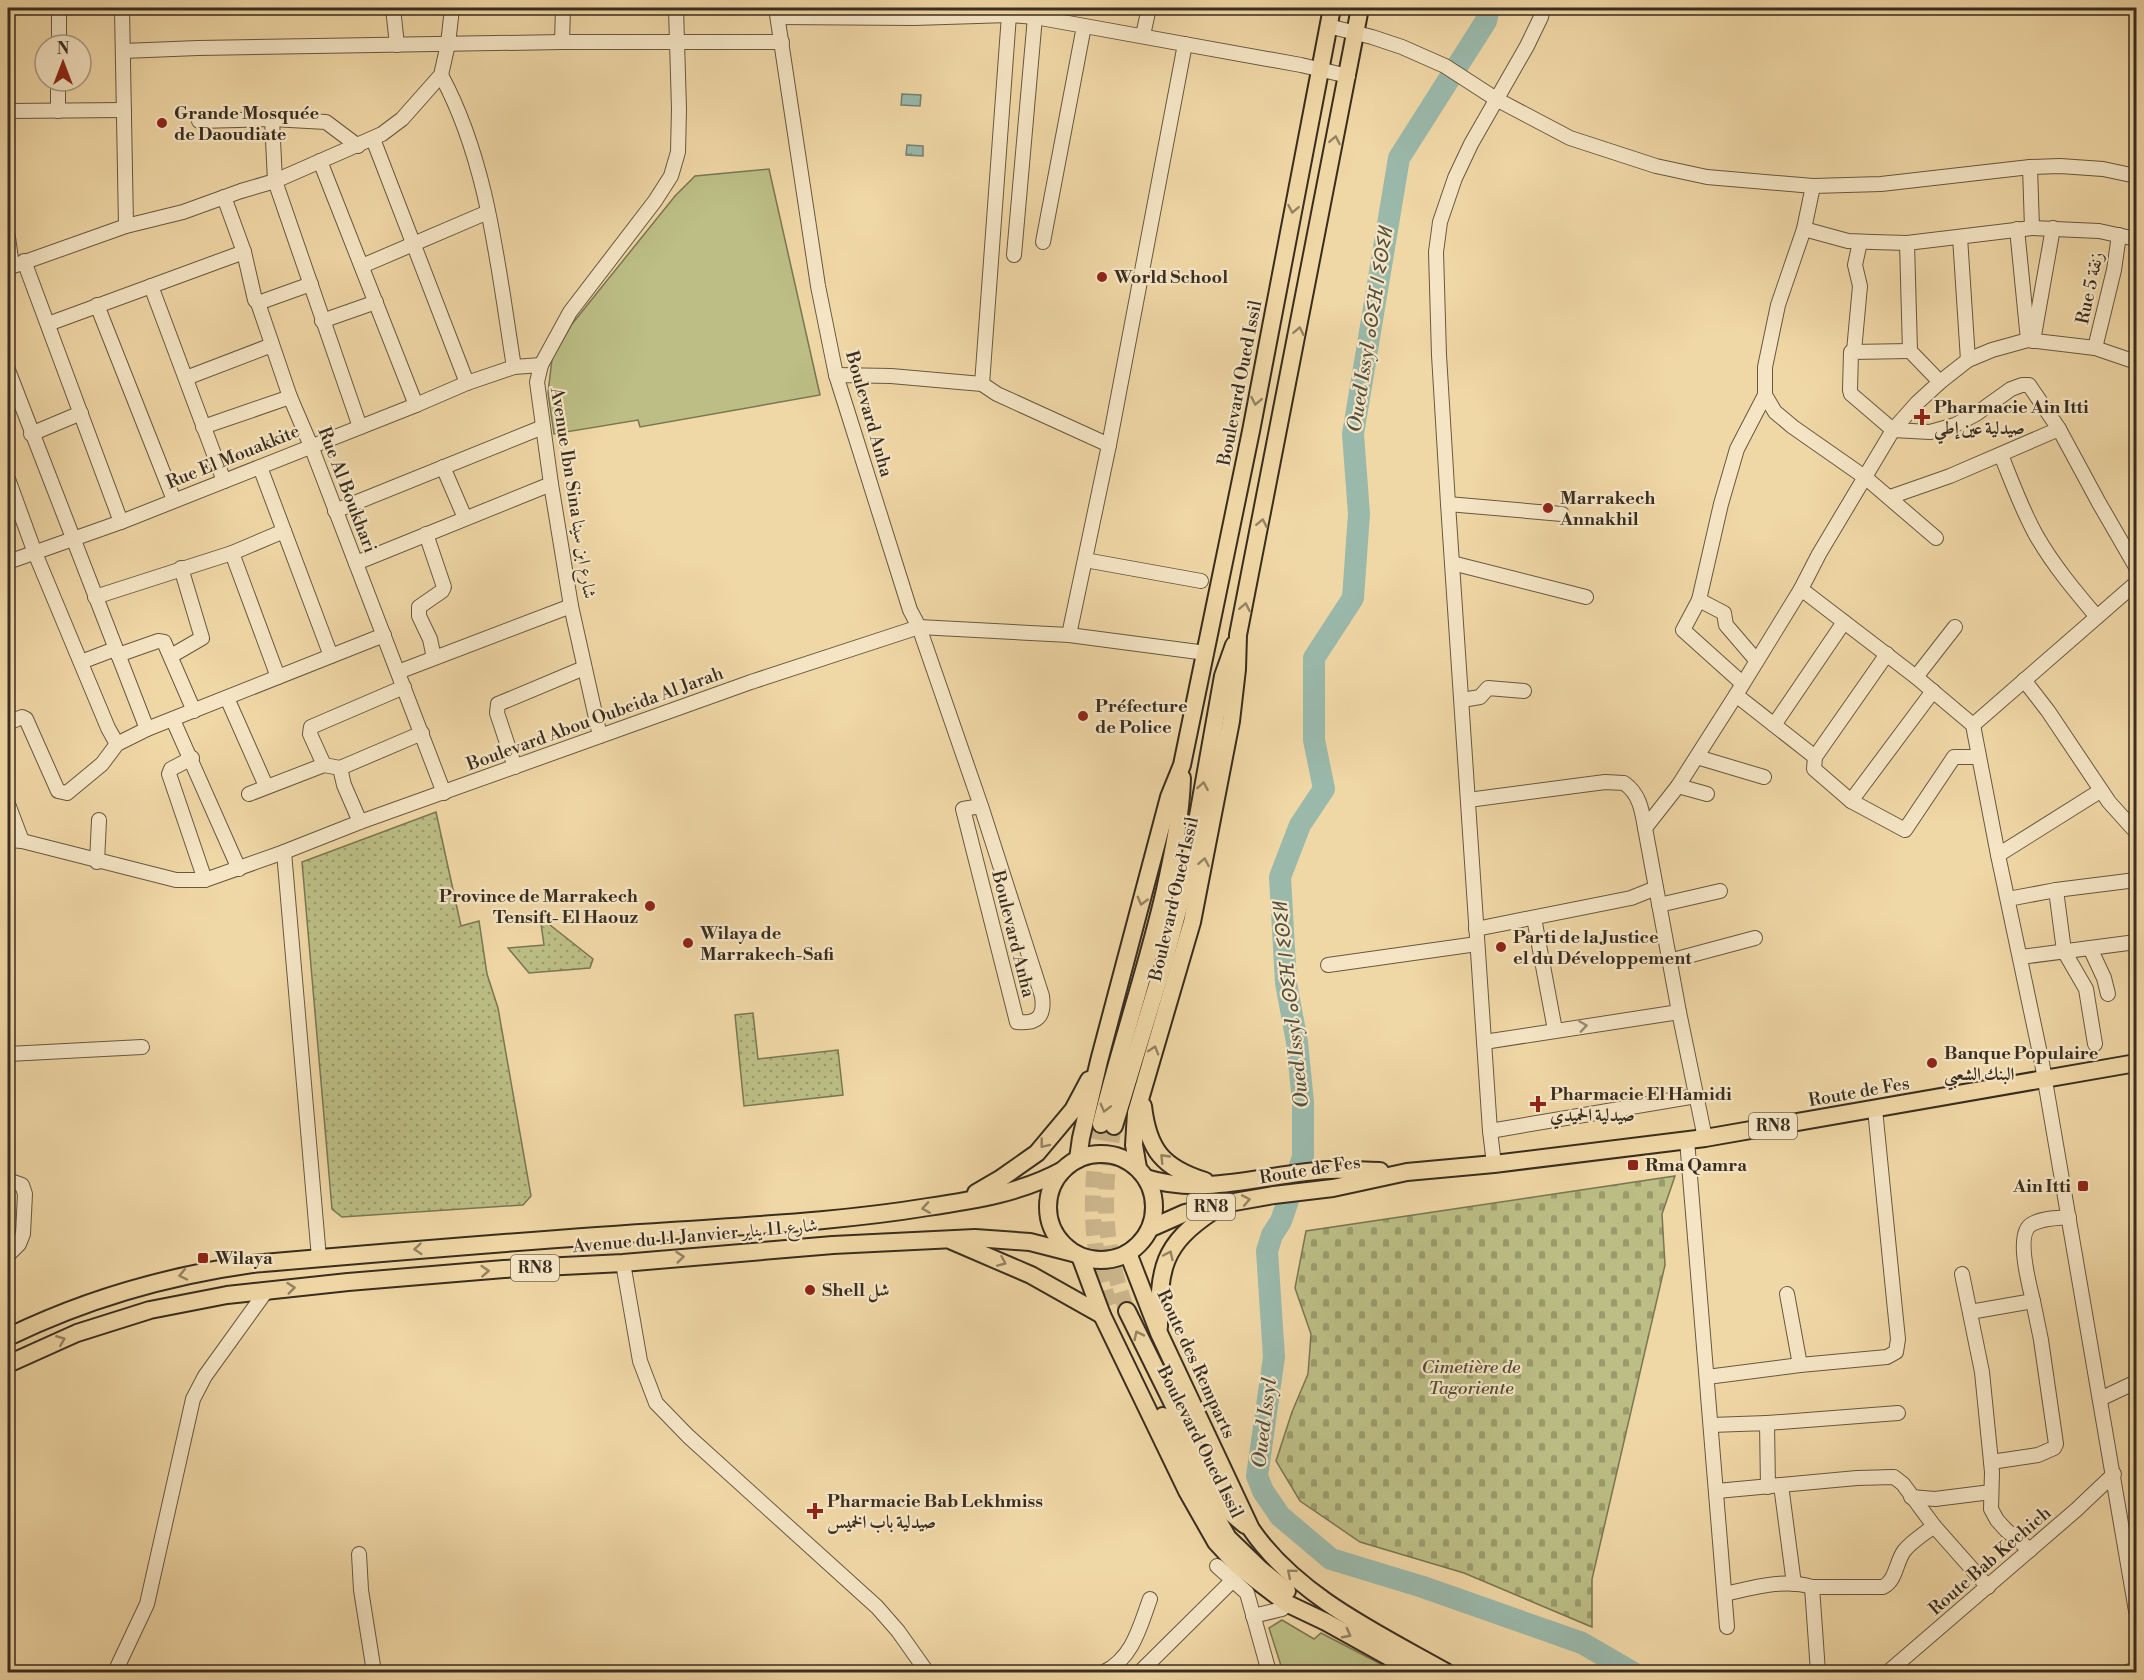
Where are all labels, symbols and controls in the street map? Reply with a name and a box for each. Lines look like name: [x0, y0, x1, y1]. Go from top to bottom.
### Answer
north arrow: [33, 33, 93, 93]
text: N: [57, 39, 70, 59]
place label: Grande Mosquée de Daoudiate: [174, 102, 319, 146]
marker: Grande Mosquée de Daoudiate: [155, 116, 169, 130]
one-way arrow: [1328, 135, 1341, 145]
one-way arrow: [1287, 204, 1300, 214]
water label: Oued Issyl ⴰⵙⵉⴼ ⵏ ⵉⵙⵉⵍ: [1342, 224, 1400, 434]
street label: Rue 5 زنقة: [2071, 250, 2109, 326]
place label: World School: [1113, 266, 1228, 289]
marker: World School: [1095, 270, 1109, 284]
street label: Boulevard Oued Issil: [1212, 298, 1267, 469]
one-way arrow: [1292, 327, 1305, 337]
street label: Boulevard Anha: [840, 347, 898, 480]
street label: Avenue Ibn Sina شارع ابن سينا: [542, 385, 601, 601]
one-way arrow: [1250, 395, 1263, 405]
place label: Pharmacie Ain Itti صيدلية عين إطي: [1934, 396, 2089, 445]
marker: Pharmacie Ain Itti صيدلية عين إطي: [1915, 410, 1929, 424]
street label: Rue El Mouakkite: [163, 420, 303, 494]
street label: Rue Al Boukhari: [312, 424, 382, 556]
place label: Marrakech Annakhil: [1559, 487, 1655, 531]
marker: Marrakech Annakhil: [1541, 501, 1555, 515]
one-way arrow: [1255, 518, 1268, 528]
one-way arrow: [1237, 602, 1250, 612]
street label: Boulevard Abou Oubeida Al Jarah: [462, 662, 727, 777]
place label: Préfecture de Police: [1095, 695, 1188, 739]
marker: Préfecture de Police: [1076, 709, 1090, 723]
one-way arrow: [1197, 781, 1209, 790]
street label: Boulevard Oued Issil: [1144, 814, 1204, 984]
one-way arrow: [1197, 857, 1210, 867]
street label: Boulevard Anha: [986, 867, 1040, 1001]
place label: Province de Marrakech Tensift- El Haouz: [439, 885, 638, 929]
one-way arrow: [1137, 896, 1149, 906]
marker: Province de Marrakech Tensift- El Haouz: [643, 899, 657, 913]
water label: Oued Issyl ⴰⵙⵉⴼ ⵏ ⵉⵙⵉⵍ: [1269, 899, 1315, 1109]
place label: Wilaya de Marrakech-Safi: [699, 922, 834, 966]
place label: Parti de la Justice el du Développement: [1513, 926, 1692, 970]
marker: Wilaya de Marrakech-Safi: [681, 936, 695, 950]
marker: Parti de la Justice el du Développement: [1494, 940, 1508, 954]
one-way arrow: [1579, 1020, 1588, 1032]
place label: Banque Populaire البنك الشعبي: [1944, 1042, 2099, 1091]
one-way arrow: [1147, 1045, 1160, 1056]
marker: Banque Populaire البنك الشعبي: [1925, 1056, 1939, 1070]
street label: Route de Fes: [1807, 1072, 1911, 1112]
place label: Pharmacie El Hamidi صيدلية الحميدي: [1550, 1083, 1732, 1130]
marker: Pharmacie El Hamidi صيدلية الحميدي: [1531, 1097, 1545, 1111]
one-way arrow: [1100, 1102, 1112, 1112]
road number: RN8: [1749, 1113, 1797, 1139]
one-way arrow: [1040, 1137, 1051, 1148]
street label: Route de Fes: [1258, 1151, 1362, 1189]
place label: Rma Qamra: [1645, 1154, 1747, 1177]
one-way arrow: [1160, 1155, 1171, 1166]
marker: Rma Qamra: [1626, 1158, 1640, 1172]
place label: Ain Itti: [2012, 1175, 2071, 1198]
marker: Ain Itti: [2076, 1179, 2090, 1193]
road number: RN8: [1187, 1194, 1235, 1220]
one-way arrow: [1241, 1194, 1251, 1207]
one-way arrow: [922, 1201, 931, 1213]
street label: Avenue du 11 Janvier شارع 11 يناير: [571, 1214, 819, 1261]
one-way arrow: [414, 1243, 423, 1256]
place label: Wilaya: [214, 1247, 273, 1270]
marker: Wilaya: [196, 1251, 210, 1265]
one-way arrow: [675, 1251, 684, 1264]
one-way arrow: [1161, 1251, 1173, 1262]
road number: RN8: [511, 1255, 559, 1281]
one-way arrow: [996, 1255, 1007, 1267]
one-way arrow: [481, 1264, 490, 1277]
one-way arrow: [178, 1268, 188, 1281]
place label: Shell شل: [822, 1279, 890, 1303]
one-way arrow: [286, 1282, 295, 1295]
marker: Shell شل: [803, 1283, 817, 1297]
street label: Route des Remparts: [1151, 1286, 1241, 1442]
one-way arrow: [1134, 1331, 1146, 1342]
one-way arrow: [54, 1335, 65, 1347]
park label: Cimetière de Tagoriente: [1422, 1356, 1521, 1400]
street label: Boulevard Oued Issil: [1151, 1361, 1249, 1523]
water label: Oued Issyl: [1247, 1376, 1283, 1470]
place label: Pharmacie Bab Lekhmiss صيدلية باب الخميس: [827, 1490, 1043, 1534]
street label: Route Bab Kechich: [1924, 1501, 2056, 1620]
marker: Pharmacie Bab Lekhmiss صيدلية باب الخميس: [808, 1504, 822, 1518]
one-way arrow: [1287, 1569, 1298, 1580]
one-way arrow: [1341, 1627, 1351, 1638]

